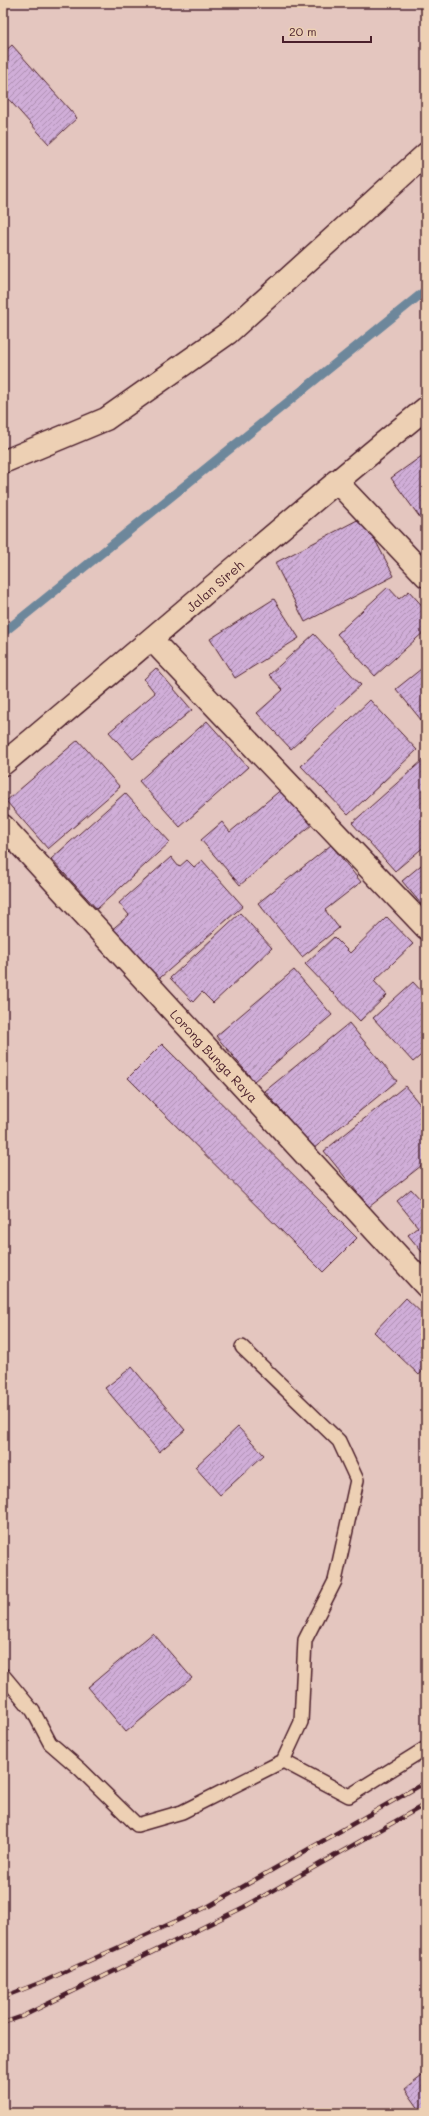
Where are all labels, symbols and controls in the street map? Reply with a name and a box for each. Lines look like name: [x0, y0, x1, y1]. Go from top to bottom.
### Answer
scale bar: [283, 18, 371, 44]
text: 20 m: [289, 23, 317, 39]
street label: Jalan Sireh: [182, 556, 247, 615]
street label: Lorong Bunga Raya: [167, 1006, 262, 1106]

